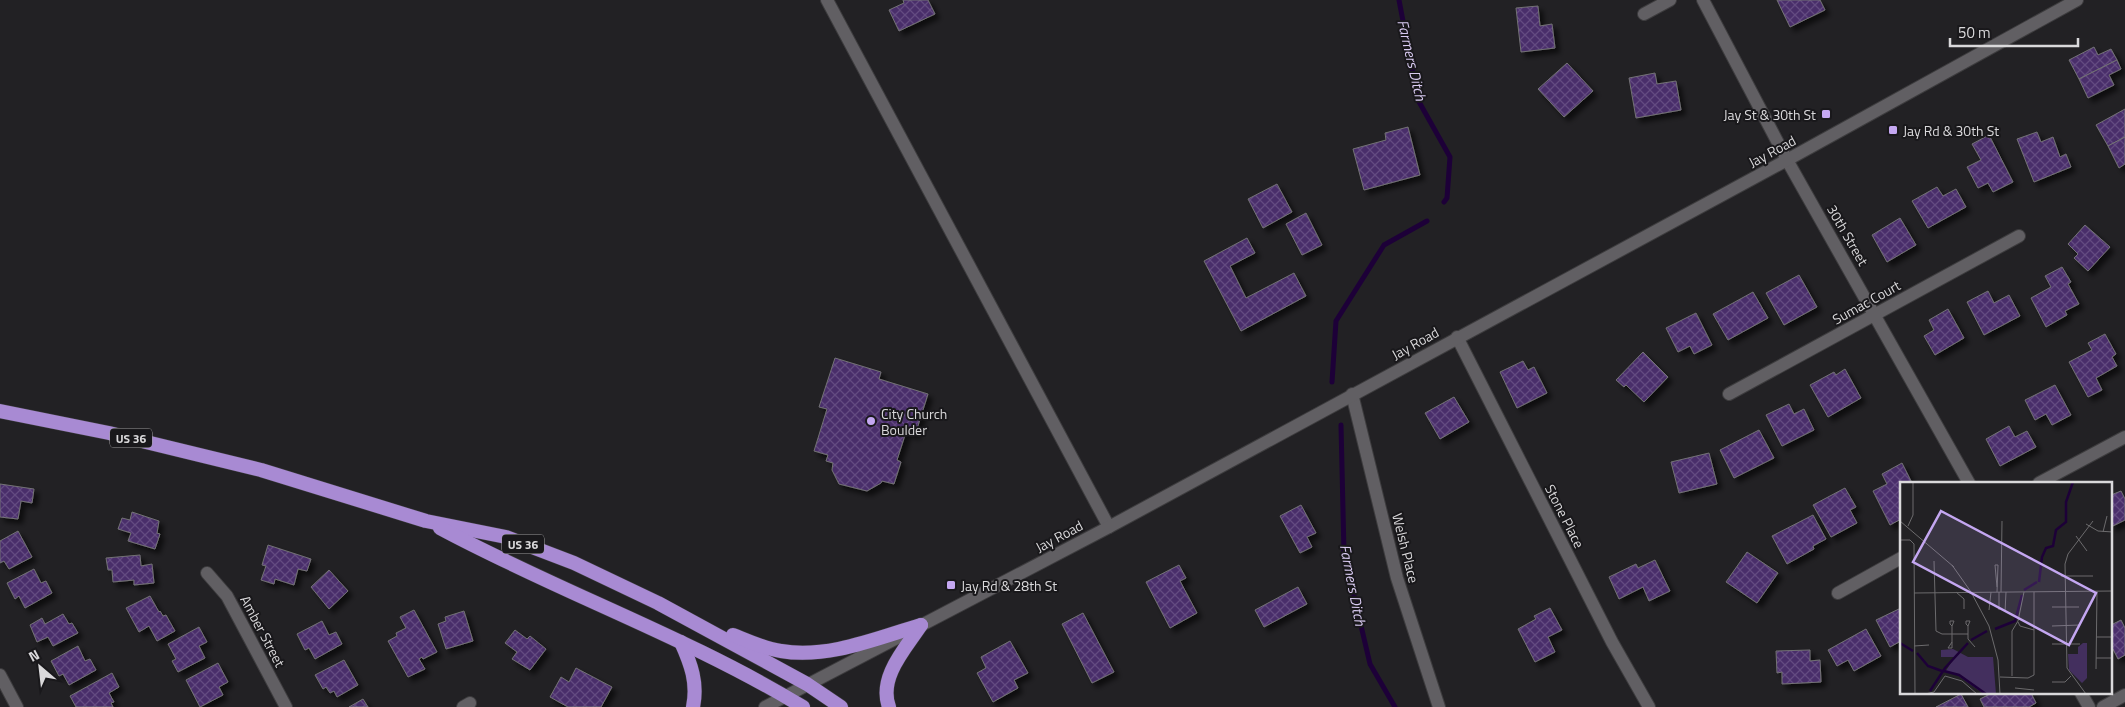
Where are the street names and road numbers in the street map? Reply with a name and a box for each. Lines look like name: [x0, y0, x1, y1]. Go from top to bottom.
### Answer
street label: Jay Road: [1744, 130, 1800, 172]
street label: 30th Street: [1822, 201, 1874, 269]
street label: Sumac Court: [1828, 275, 1904, 329]
street label: Jay Road: [1388, 321, 1442, 365]
road number: US 36: [110, 428, 152, 448]
street label: Stone Place: [1540, 480, 1590, 552]
street label: Welsh Place: [1387, 511, 1425, 585]
street label: Jay Road: [1031, 515, 1087, 557]
road number: US 36: [502, 534, 544, 554]
street label: Amber Street: [235, 591, 291, 671]

